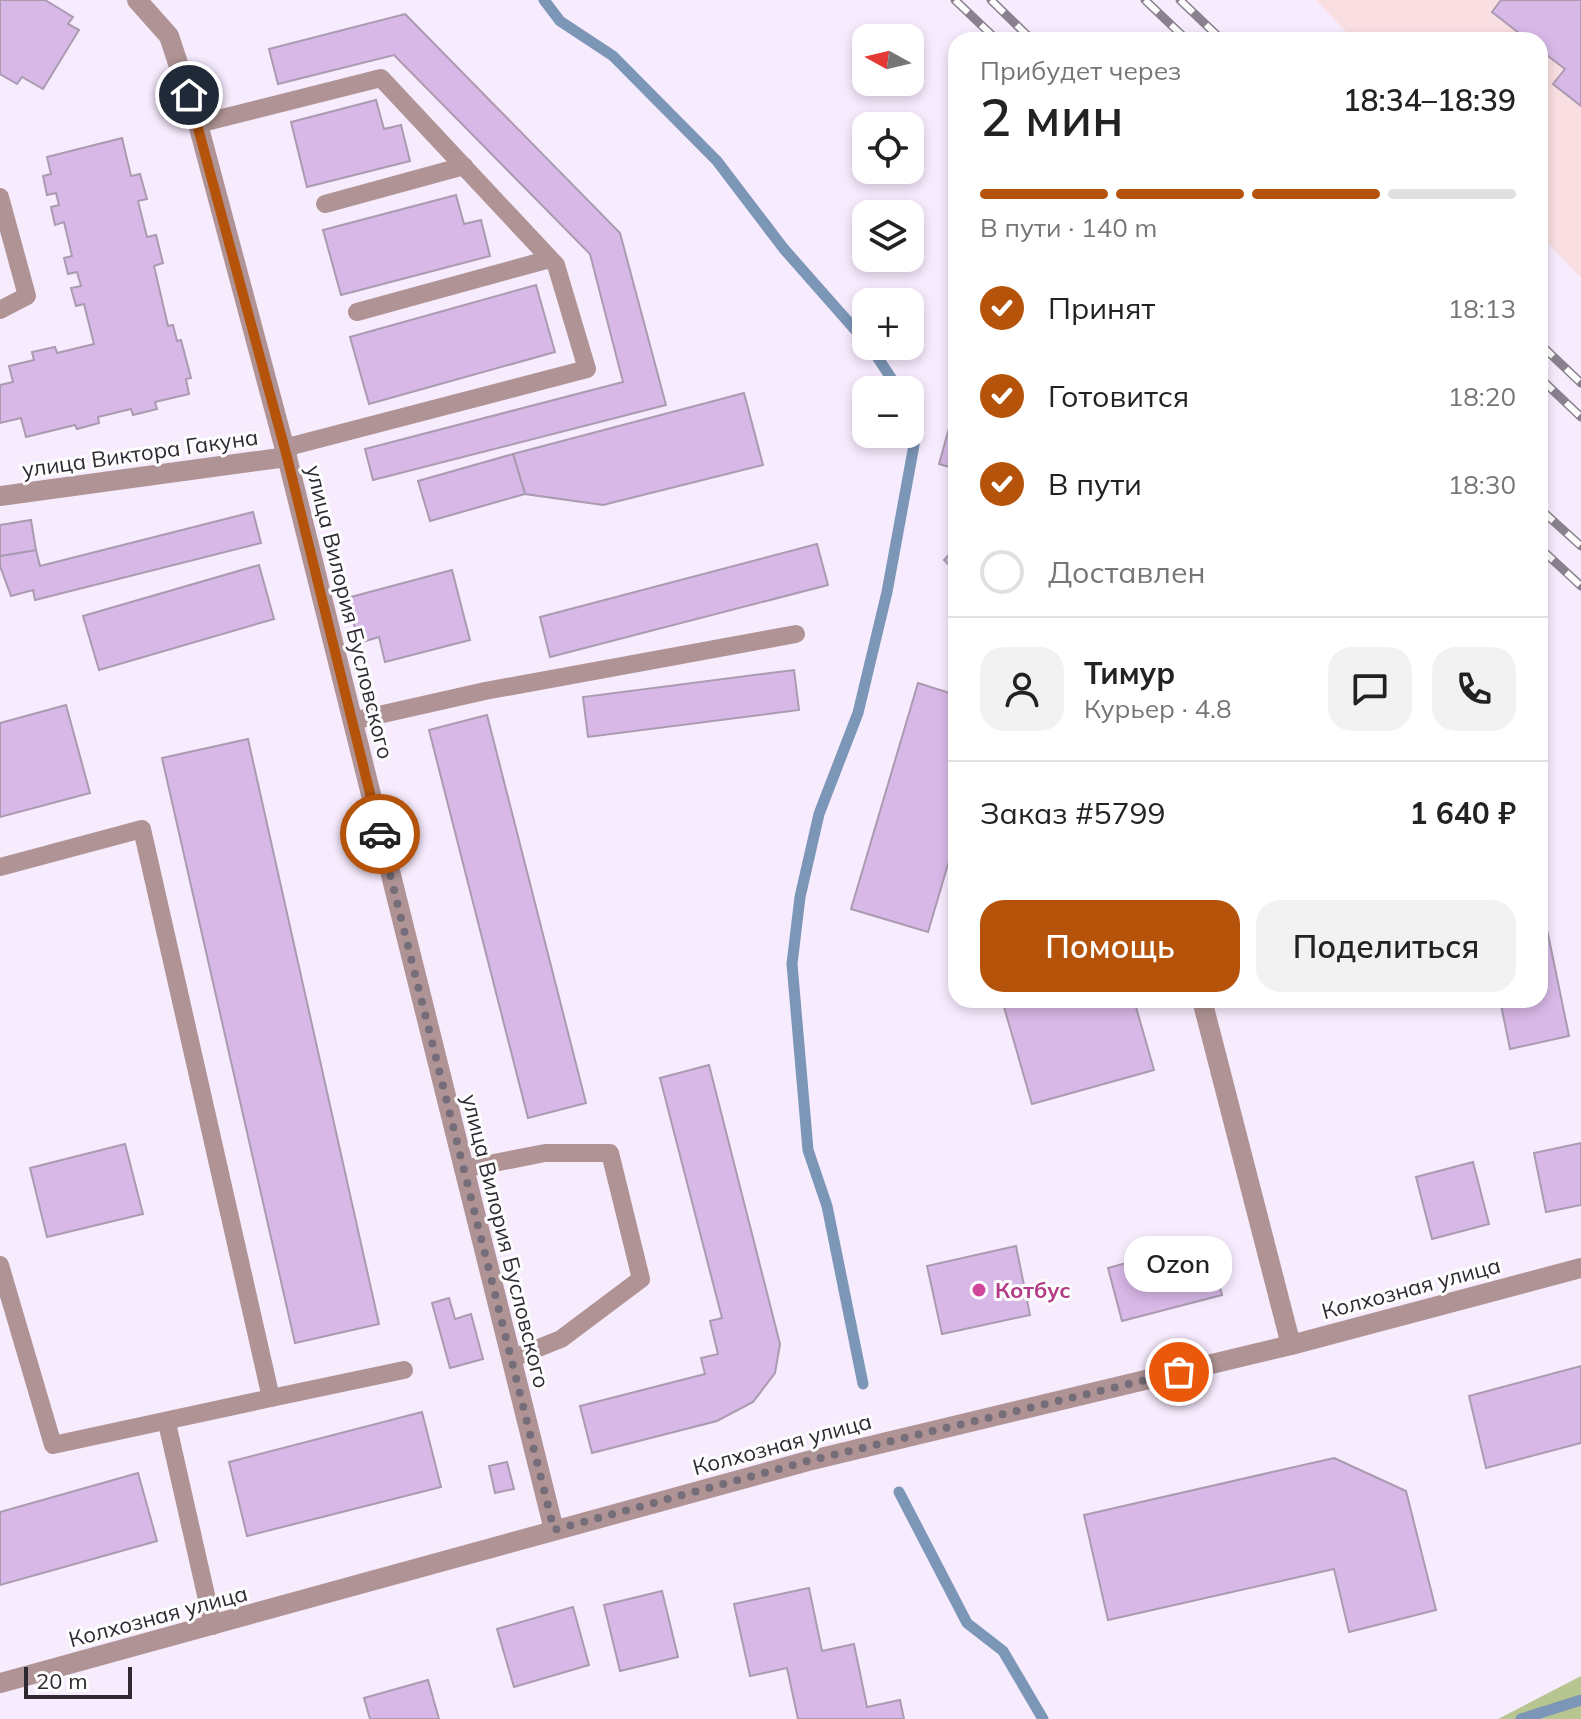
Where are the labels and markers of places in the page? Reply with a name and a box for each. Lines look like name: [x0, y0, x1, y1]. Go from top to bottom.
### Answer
pin: [155, 61, 223, 129]
callout: Ozon: [1125, 1236, 1233, 1292]
place label: Котбус: [995, 1276, 1071, 1304]
marker: Котбус: [970, 1281, 988, 1299]
pin: [1145, 1338, 1213, 1406]

